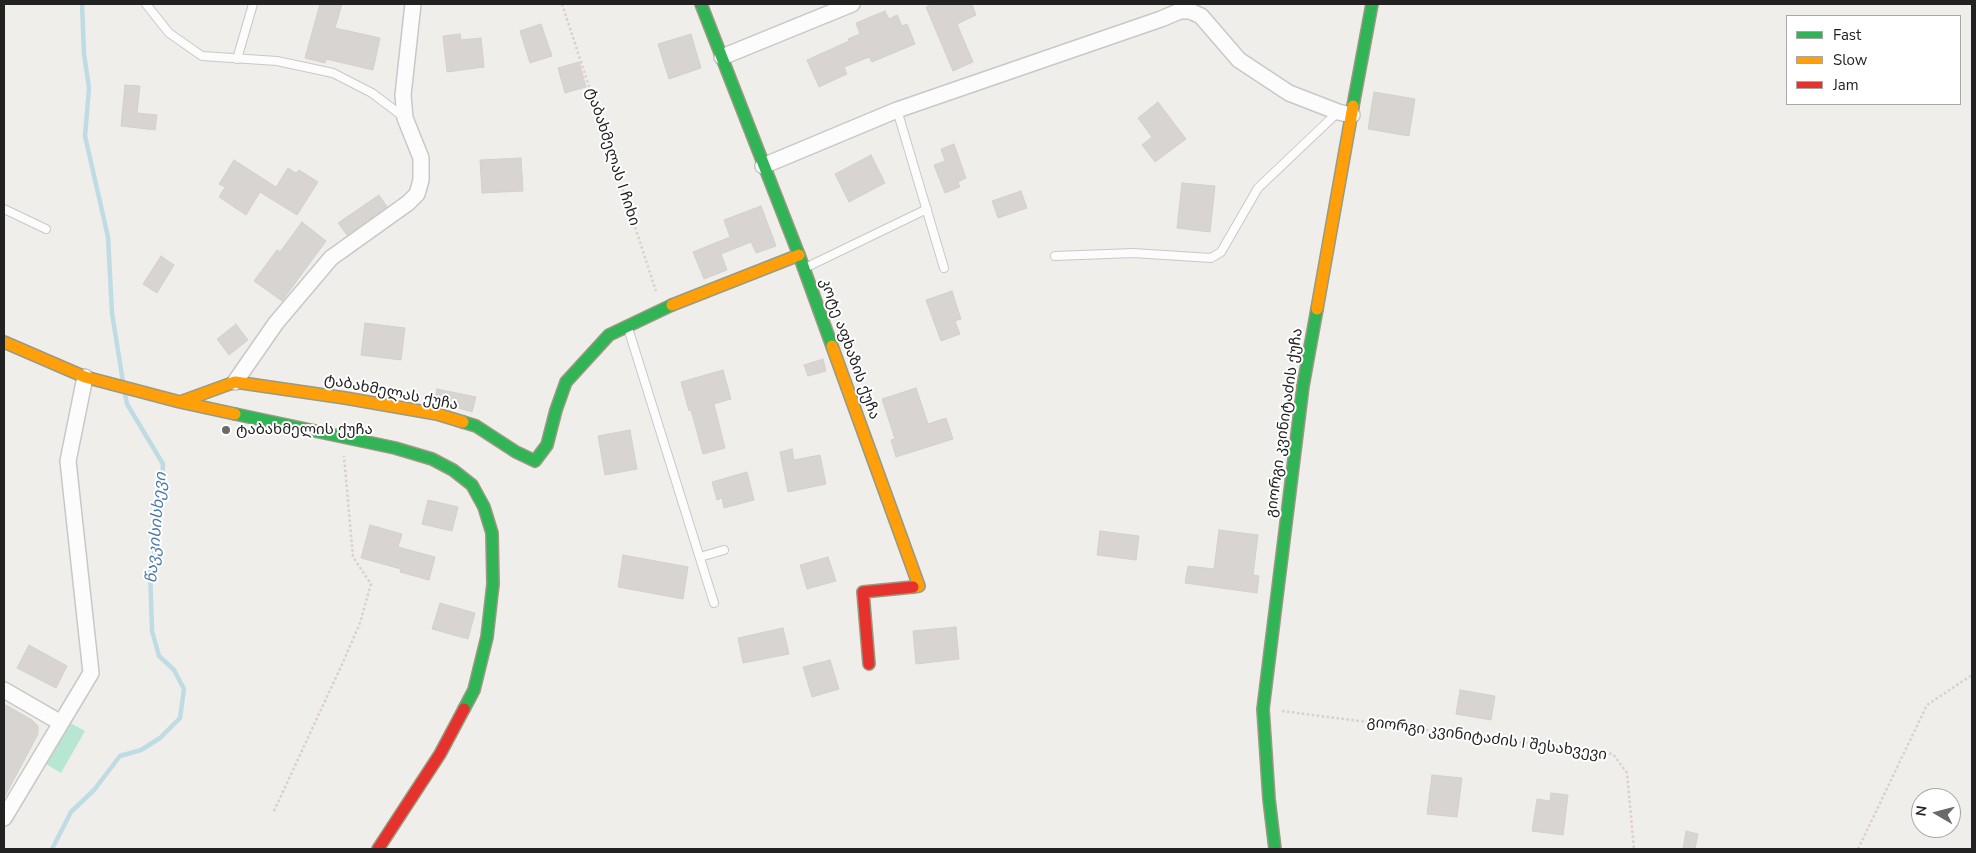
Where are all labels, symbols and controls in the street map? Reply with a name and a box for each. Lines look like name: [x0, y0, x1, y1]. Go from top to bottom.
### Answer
legend: [1786, 15, 1961, 105]
text: Fast: [1833, 25, 1861, 45]
text: Slow: [1833, 50, 1867, 70]
text: Jam: [1833, 75, 1859, 95]
street label: ტაბახმელას I ჩიხი: [581, 86, 643, 228]
street label: კოტე აფხაზის ქუჩა: [815, 276, 883, 422]
street label: გიორგი კვინიტაძის ქუჩა: [1263, 327, 1307, 519]
street label: ტაბახმელას ქუჩა: [322, 371, 460, 415]
place label: ტაბახმელის ქუჩა: [236, 421, 373, 439]
marker: ტაბახმელის ქუჩა: [220, 424, 232, 436]
water label: წავკისისხევი: [143, 472, 171, 584]
street label: გიორგი კვინიტაძის I შესახვევი: [1366, 713, 1608, 765]
north arrow: [1911, 788, 1961, 838]
text: N: [1912, 804, 1932, 818]

